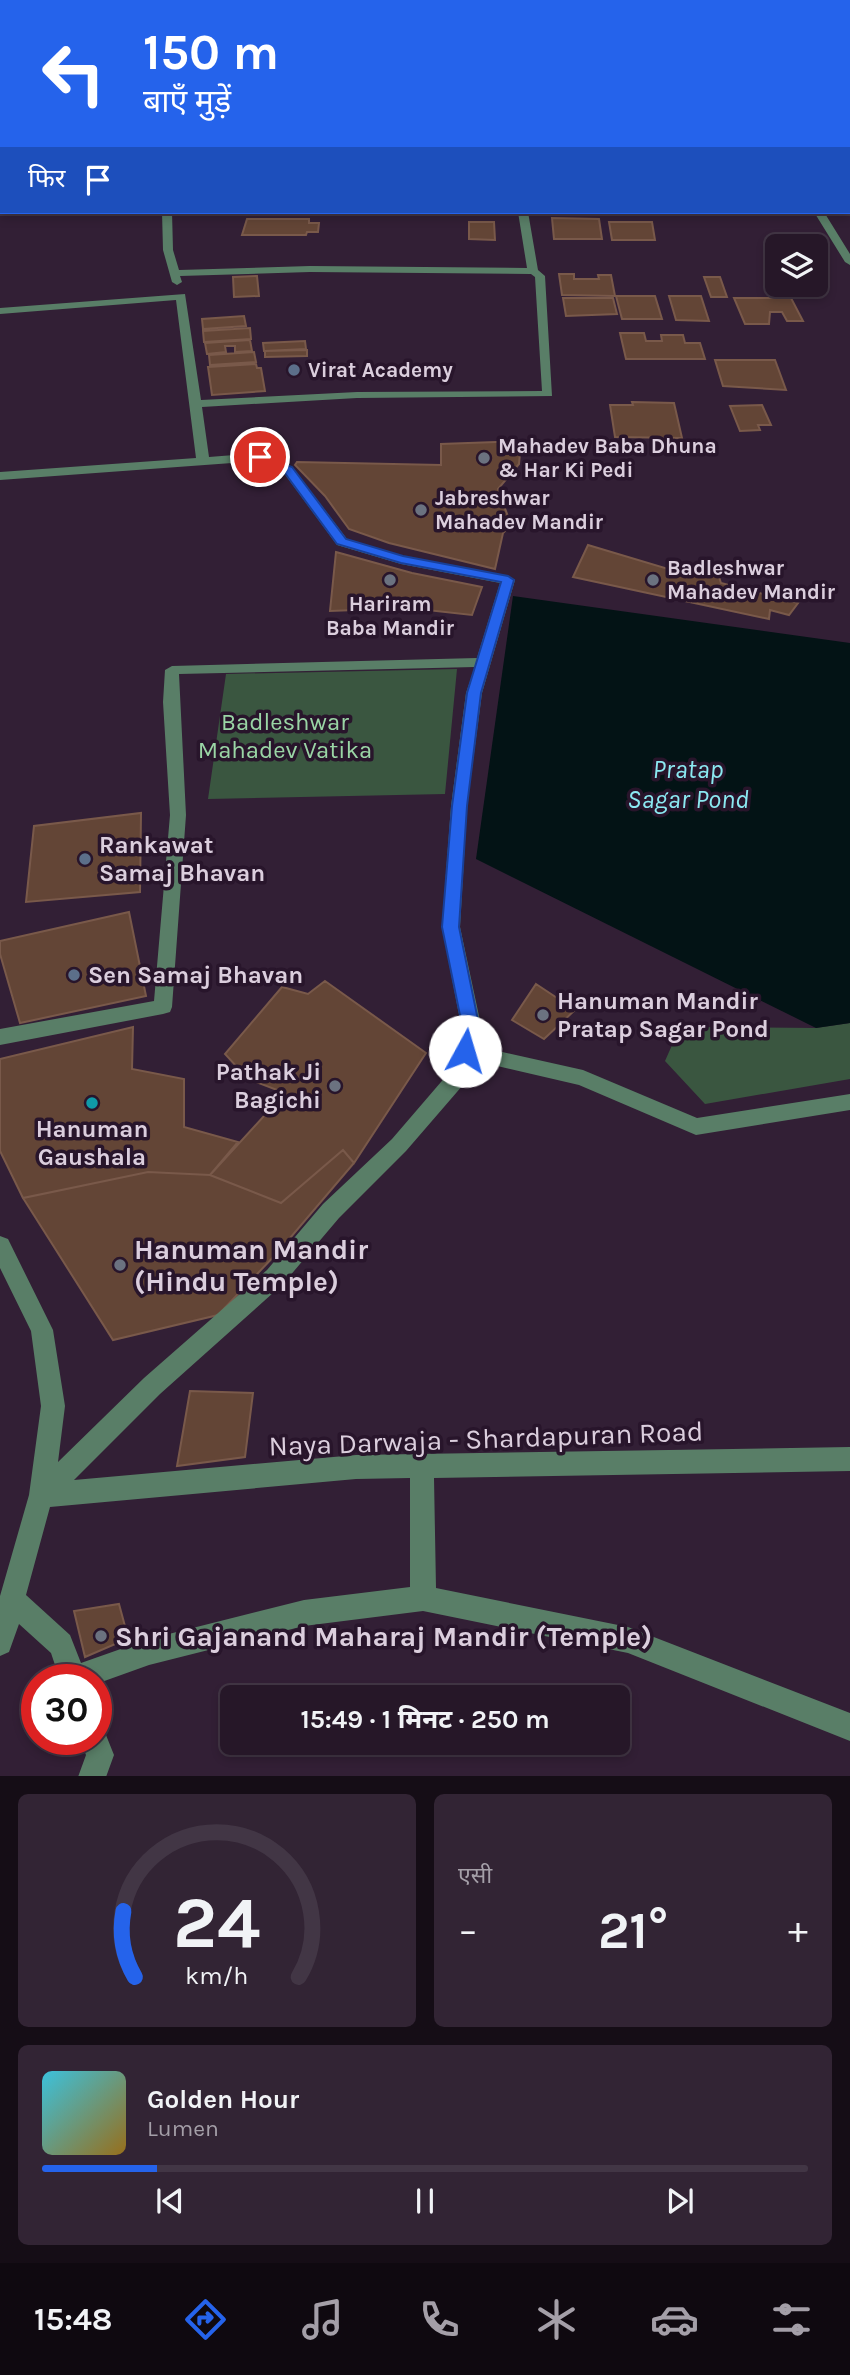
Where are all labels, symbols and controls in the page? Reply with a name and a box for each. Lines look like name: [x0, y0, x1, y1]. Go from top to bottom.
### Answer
text: 150 m: [143, 24, 279, 81]
icon: left: [28, 28, 119, 119]
text: बाएँ मुड़ें: [143, 83, 231, 120]
icon: arrive: [79, 161, 117, 199]
text: फिर: [28, 163, 65, 194]
map controls: [765, 234, 828, 297]
button: layers: [765, 234, 828, 297]
place label: Virat Academy: [308, 358, 453, 382]
marker: Virat Academy: [286, 362, 302, 378]
pin: [230, 427, 290, 487]
place label: Mahadev Baba Dhuna & Har Ki Pedi: [498, 434, 717, 482]
icon: arrive: [241, 438, 279, 476]
marker: Mahadev Baba Dhuna & Har Ki Pedi: [476, 450, 492, 466]
place label: Jabreshwar Mahadev Mandir: [435, 486, 604, 534]
marker: Jabreshwar Mahadev Mandir: [413, 502, 429, 518]
place label: Badleshwar Mahadev Mandir: [667, 556, 836, 604]
marker: Hariram Baba Mandir: [382, 572, 398, 588]
marker: Badleshwar Mahadev Mandir: [645, 572, 661, 588]
place label: Hariram Baba Mandir: [326, 592, 455, 640]
park label: Badleshwar Mahadev Vatika: [198, 708, 372, 764]
water label: Pratap Sagar Pond: [627, 754, 749, 815]
place label: Rankawat Samaj Bhavan: [99, 831, 265, 887]
marker: Rankawat Samaj Bhavan: [77, 851, 93, 867]
place label: Sen Samaj Bhavan: [88, 961, 303, 989]
marker: Sen Samaj Bhavan: [66, 967, 82, 983]
place label: Hanuman Mandir Pratap Sagar Pond: [557, 987, 769, 1043]
marker: Hanuman Mandir Pratap Sagar Pond: [535, 1007, 551, 1023]
position arrow: [428, 1014, 502, 1088]
place label: Pathak Ji Bagichi: [216, 1058, 321, 1114]
marker: Pathak Ji Bagichi: [327, 1078, 343, 1094]
marker: Hanuman Gaushala: [84, 1095, 100, 1111]
place label: Hanuman Gaushala: [36, 1115, 148, 1171]
place label: Hanuman Mandir (Hindu Temple): [134, 1233, 368, 1298]
marker: Hanuman Mandir (Hindu Temple): [112, 1257, 128, 1273]
street label: Naya Darwaja - Shardapuran Road: [268, 1414, 704, 1463]
place label: Shri Gajanand Maharaj Mandir (Temple): [115, 1620, 652, 1653]
marker: Shri Gajanand Maharaj Mandir (Temple): [93, 1628, 109, 1644]
speed limit sign: 30: [21, 1664, 112, 1755]
text: 15:49 · 1 मिनट · 250 m: [300, 1704, 550, 1735]
text: एसी: [458, 1862, 492, 1889]
text: 24: [173, 1880, 261, 1965]
text: 21°: [598, 1900, 668, 1961]
text: −: [458, 1908, 478, 1953]
text: +: [788, 1908, 808, 1953]
text: km/h: [185, 1960, 249, 1989]
text: Golden Hour: [147, 2084, 299, 2115]
text: Lumen: [147, 2115, 219, 2142]
icon: previous: [151, 2182, 189, 2220]
icon: pause: [406, 2182, 444, 2220]
icon: next: [661, 2182, 699, 2220]
icon: directions: [181, 2295, 230, 2344]
icon: music: [298, 2295, 347, 2344]
icon: phone: [415, 2295, 464, 2344]
icon: climate: [532, 2295, 581, 2344]
icon: car: [650, 2295, 699, 2344]
icon: filters: [767, 2295, 816, 2344]
text: 15:48: [34, 2301, 113, 2338]

